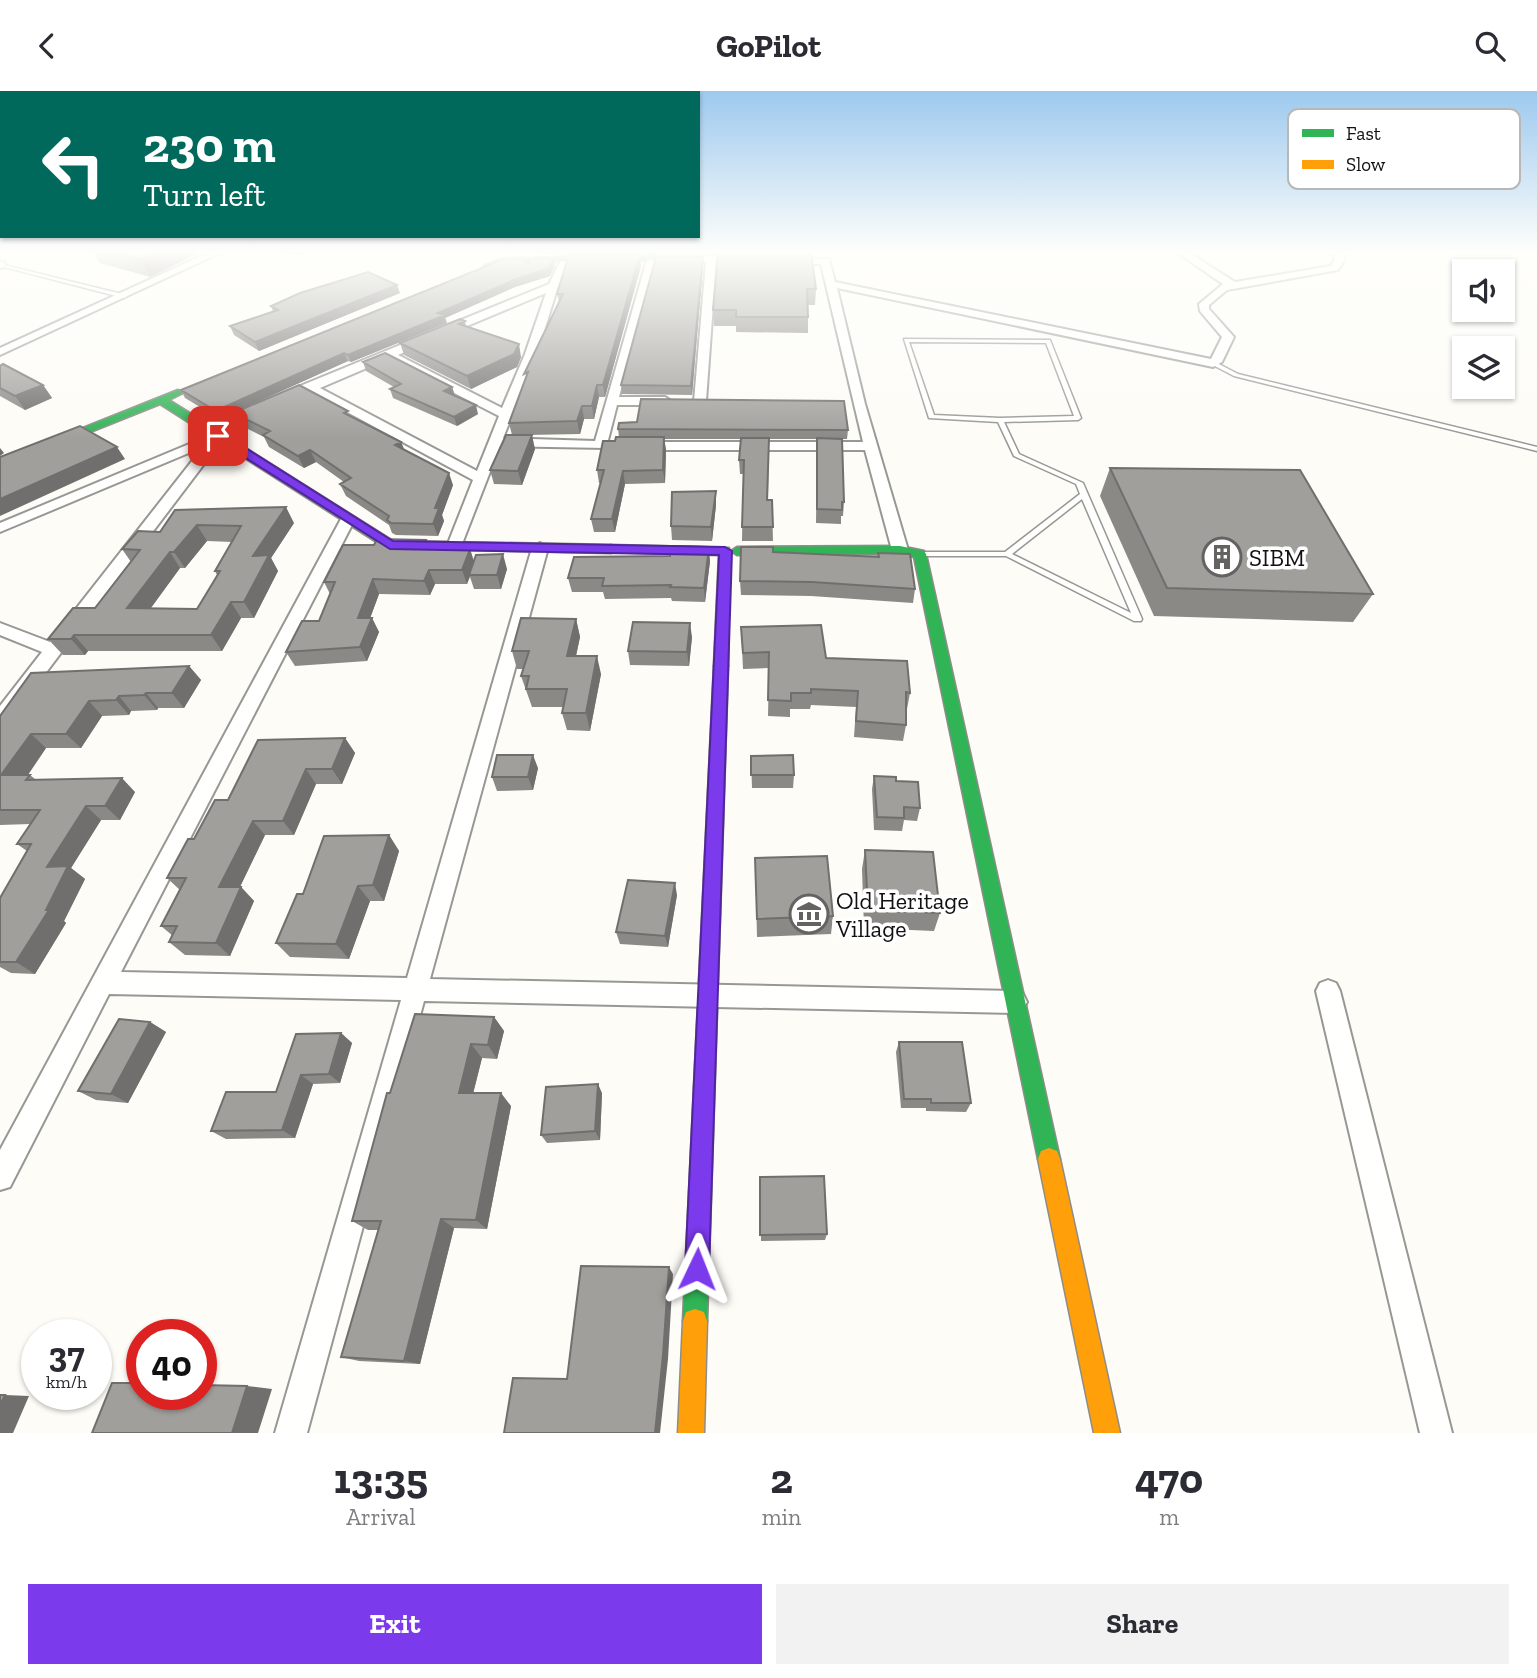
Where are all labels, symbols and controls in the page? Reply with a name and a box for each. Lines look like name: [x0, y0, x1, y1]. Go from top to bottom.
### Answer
icon: back: [28, 27, 66, 65]
text: GoPilot: [716, 27, 821, 65]
icon: search: [1471, 27, 1509, 65]
legend: [1288, 109, 1520, 189]
text: 230 m: [143, 116, 276, 175]
icon: left: [28, 119, 119, 210]
text: Fast: [1346, 122, 1381, 145]
text: Slow: [1346, 153, 1386, 176]
text: Turn left: [143, 176, 265, 214]
map controls: [1452, 259, 1515, 399]
button: sound: [1452, 259, 1515, 322]
button: layers: [1452, 336, 1515, 399]
pin: [188, 406, 248, 466]
icon: arrive: [199, 417, 237, 455]
building icon: SIBM: [1201, 536, 1243, 578]
place label: SIBM: [1249, 543, 1305, 572]
place label: Old Heritage Village: [835, 886, 969, 943]
museum icon: Old Heritage Village: [788, 893, 830, 935]
position arrow: [660, 1232, 734, 1306]
speed limit sign: 40: [126, 1319, 217, 1410]
text: 37: [49, 1334, 84, 1376]
text: km/h: [46, 1371, 87, 1393]
text: 13:35: [334, 1453, 428, 1504]
text: 2: [770, 1453, 793, 1504]
text: 470: [1135, 1453, 1203, 1504]
text: Arrival: [346, 1503, 416, 1531]
text: min: [762, 1503, 801, 1531]
text: m: [1159, 1503, 1179, 1531]
button: Exit: [28, 1584, 762, 1664]
button: Share: [776, 1584, 1509, 1664]

